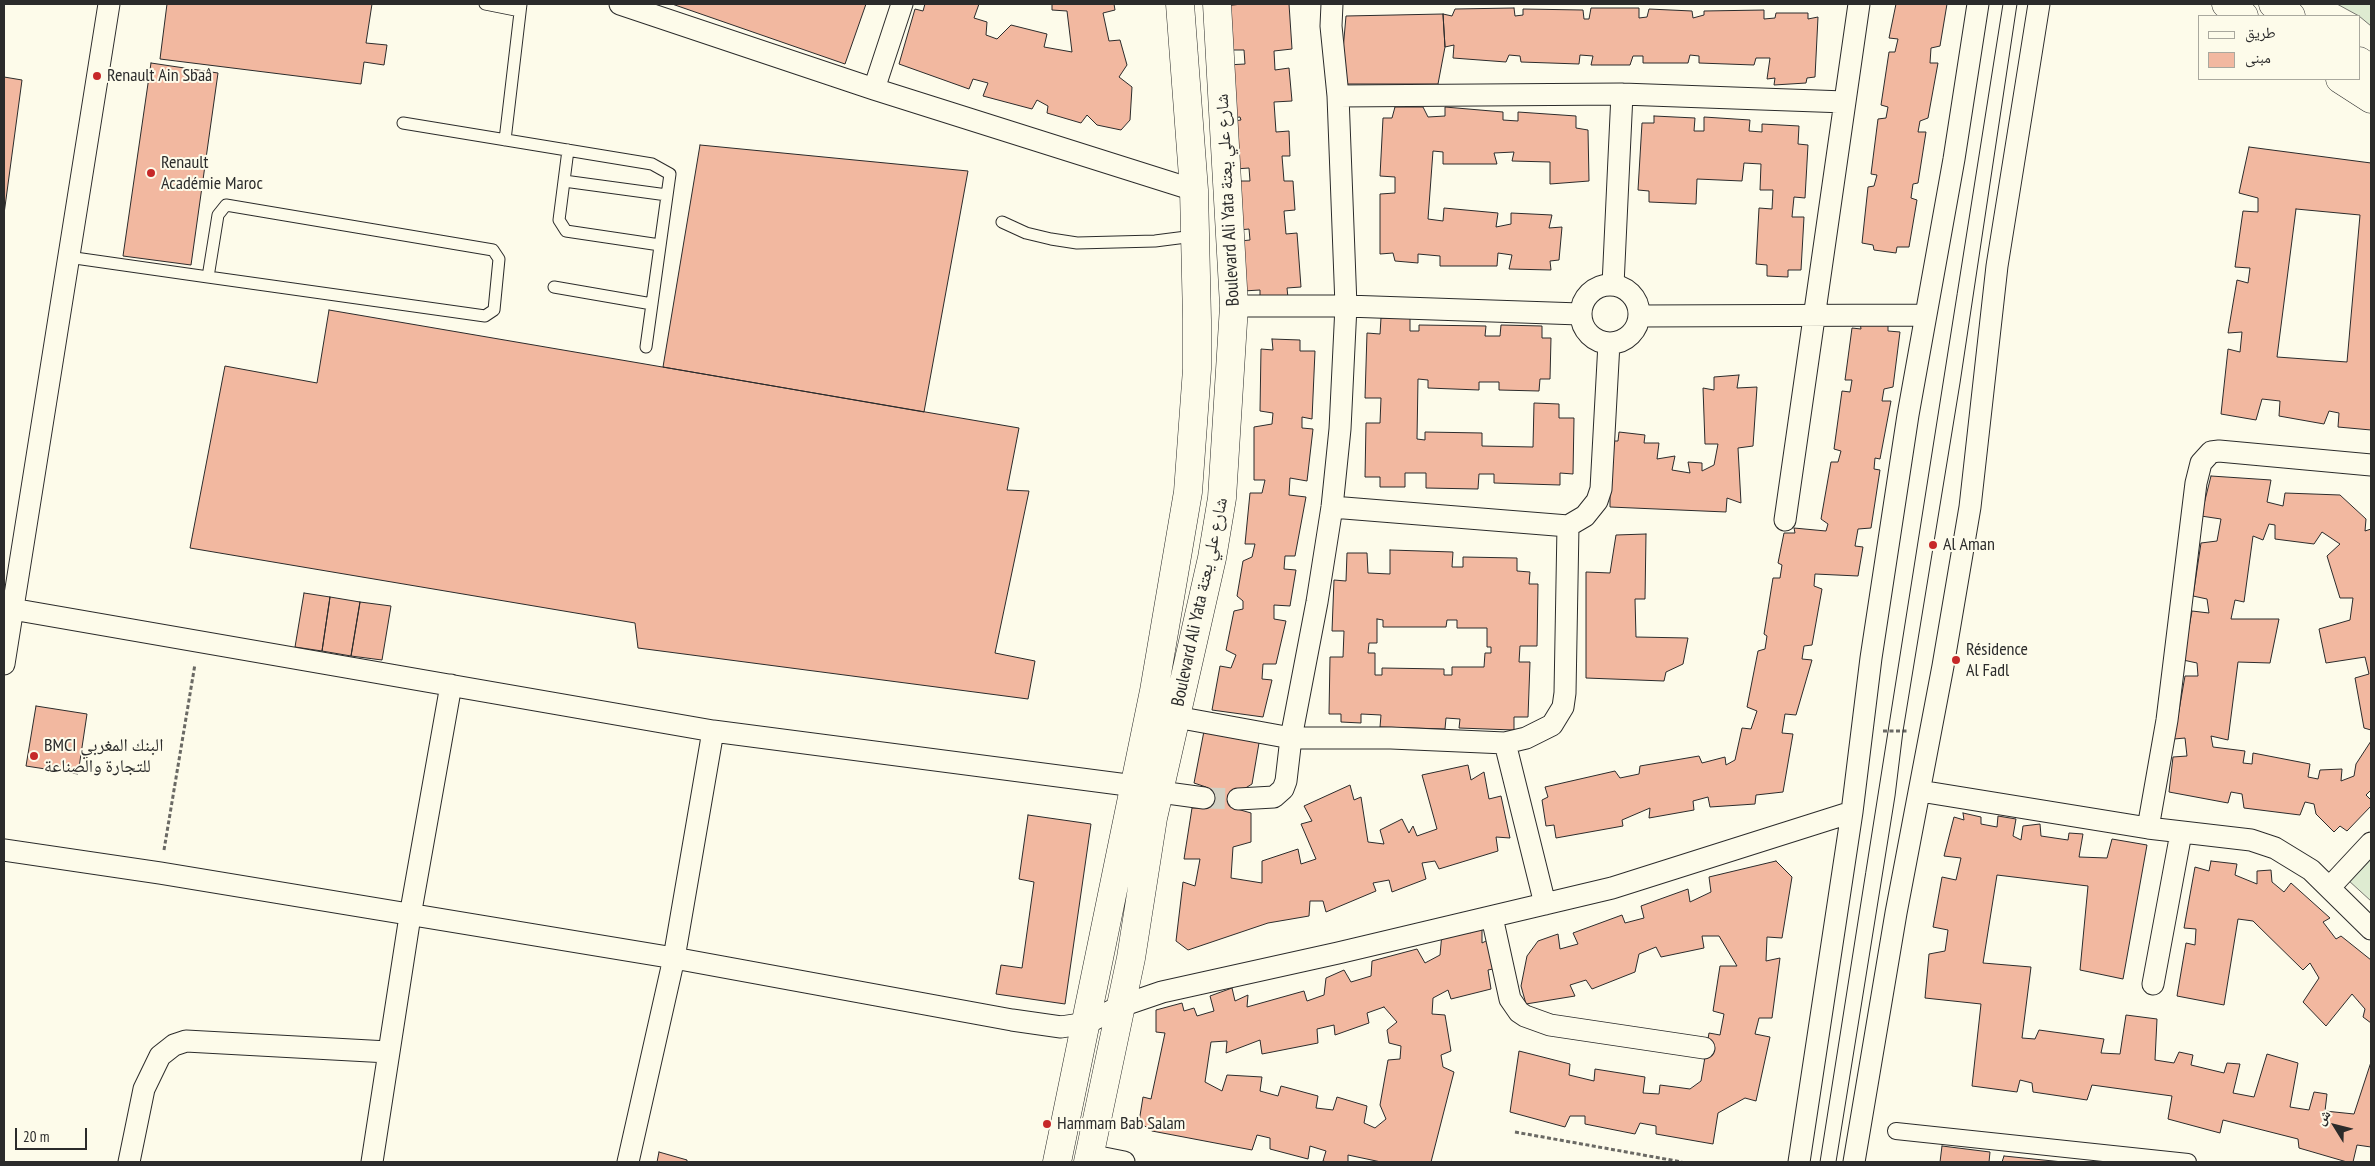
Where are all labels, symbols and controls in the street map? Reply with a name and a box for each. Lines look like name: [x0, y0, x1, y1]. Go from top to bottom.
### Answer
legend: [2198, 15, 2360, 80]
text: طريق: [2245, 23, 2276, 42]
text: مبنى: [2245, 48, 2271, 67]
place label: Renault Ain Sbaâ: [107, 65, 212, 87]
marker: Renault Ain Sbaâ: [91, 70, 103, 82]
street label: Boulevard Ali Yata شارع علي يعتة: [1212, 93, 1244, 307]
place label: Renault Académie Maroc: [161, 152, 263, 194]
marker: Renault Académie Maroc: [145, 167, 157, 179]
street label: Boulevard Ali Yata شارع علي يعتة: [1167, 496, 1233, 708]
place label: Al Aman: [1943, 534, 1995, 556]
marker: Al Aman: [1927, 539, 1939, 551]
place label: Résidence Al Fadl: [1966, 639, 2028, 682]
marker: Résidence Al Fadl: [1950, 654, 1962, 666]
place label: BMCI البنك المغربي للتجارة والصناعة: [44, 735, 163, 778]
marker: BMCI البنك المغربي للتجارة والصناعة: [28, 750, 40, 762]
north arrow: [2310, 1101, 2360, 1151]
text: ش: [2311, 1106, 2335, 1128]
place label: Hammam Bab Salam: [1057, 1113, 1185, 1135]
scale bar: [18, 1118, 90, 1150]
marker: Hammam Bab Salam: [1041, 1118, 1053, 1130]
text: 20 m: [23, 1127, 49, 1146]

